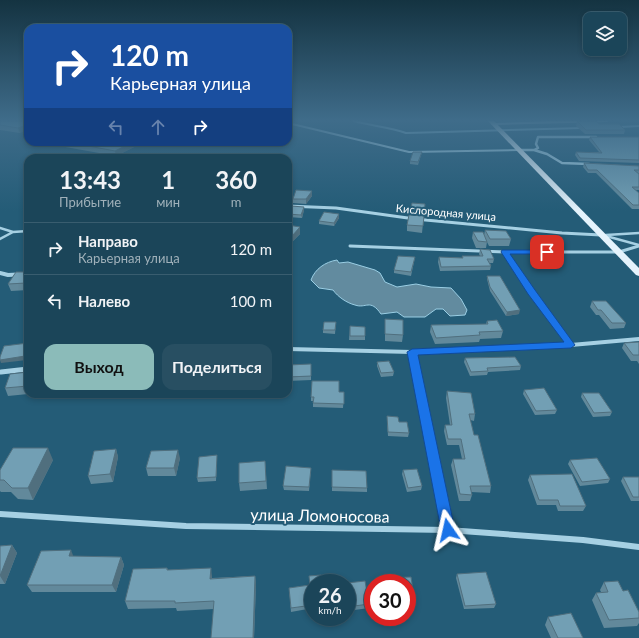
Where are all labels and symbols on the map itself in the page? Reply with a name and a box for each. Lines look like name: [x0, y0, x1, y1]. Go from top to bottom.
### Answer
street label: Кислородная улица: [395, 201, 497, 223]
pin: [530, 235, 564, 269]
street label: улица Ломоносова: [250, 504, 390, 526]
position arrow: [427, 509, 469, 551]
speed limit sign: 30: [364, 574, 416, 626]

